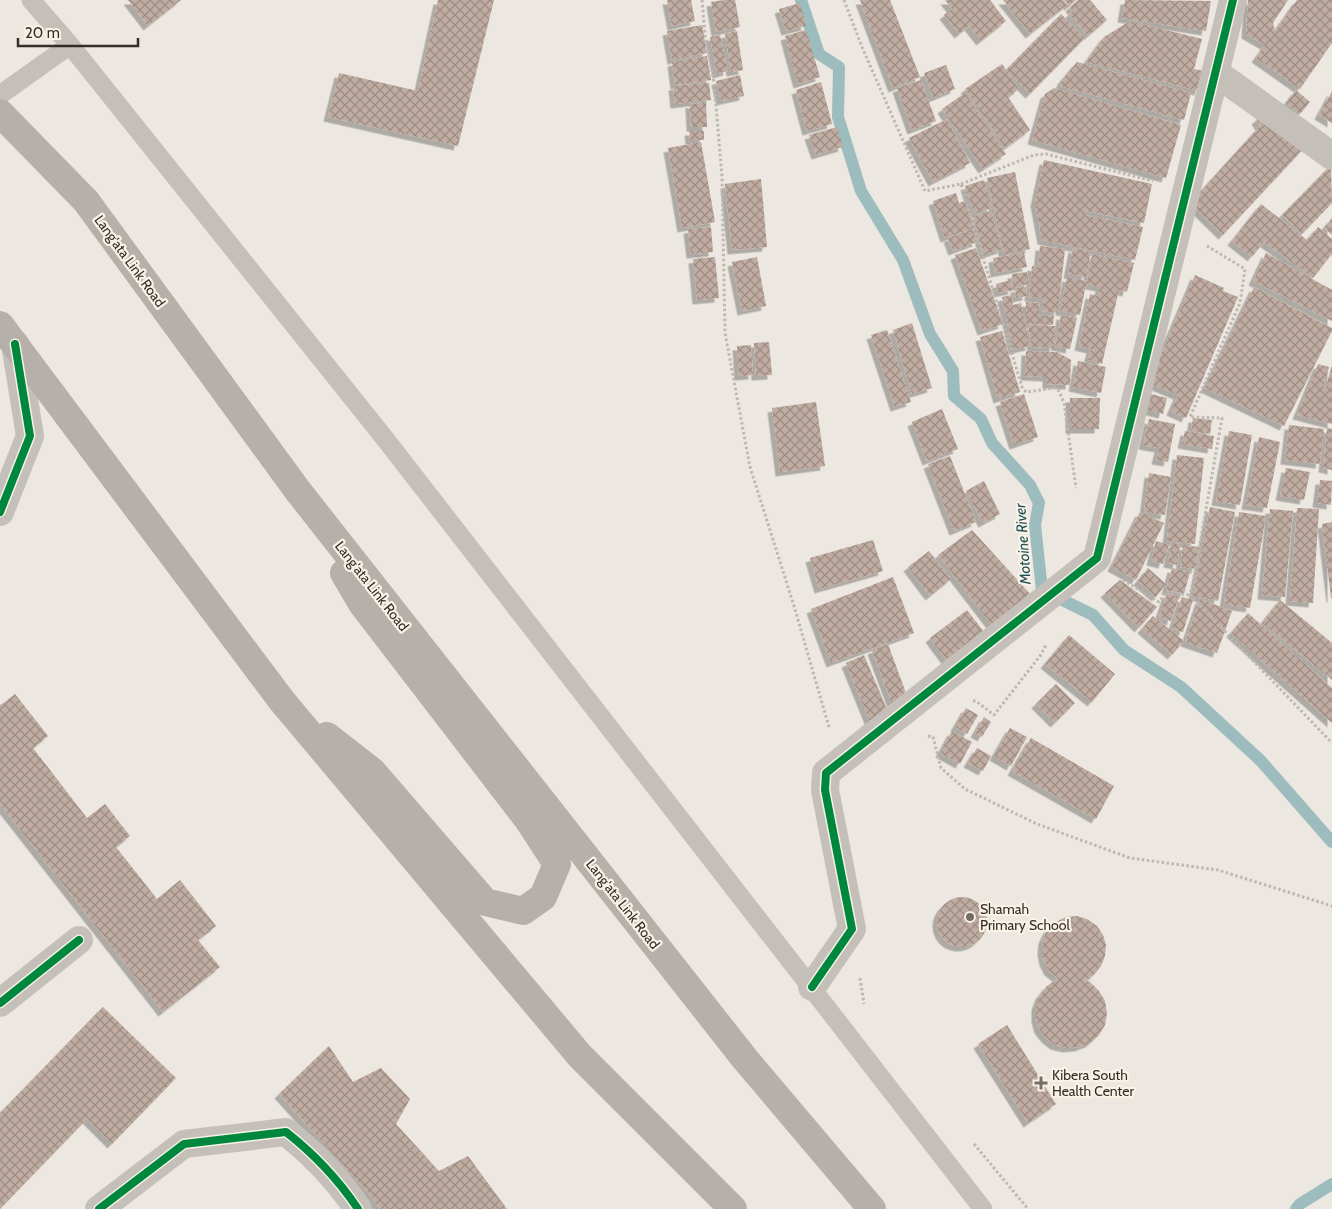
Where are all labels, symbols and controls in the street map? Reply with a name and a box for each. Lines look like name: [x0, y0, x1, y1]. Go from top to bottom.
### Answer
scale bar: [18, 15, 138, 47]
text: 20 m: [25, 24, 60, 42]
street label: Lang'ata Link Road: [91, 211, 169, 311]
water label: Motoine River: [1011, 501, 1035, 586]
street label: Lang'ata Link Road: [331, 537, 413, 635]
street label: Lang'ata Link Road: [582, 855, 664, 953]
place label: Shamah Primary School: [980, 900, 1070, 934]
marker: Shamah Primary School: [964, 911, 976, 923]
place label: Kibera South Health Center: [1052, 1066, 1134, 1100]
marker: Kibera South Health Center: [1034, 1076, 1048, 1090]

